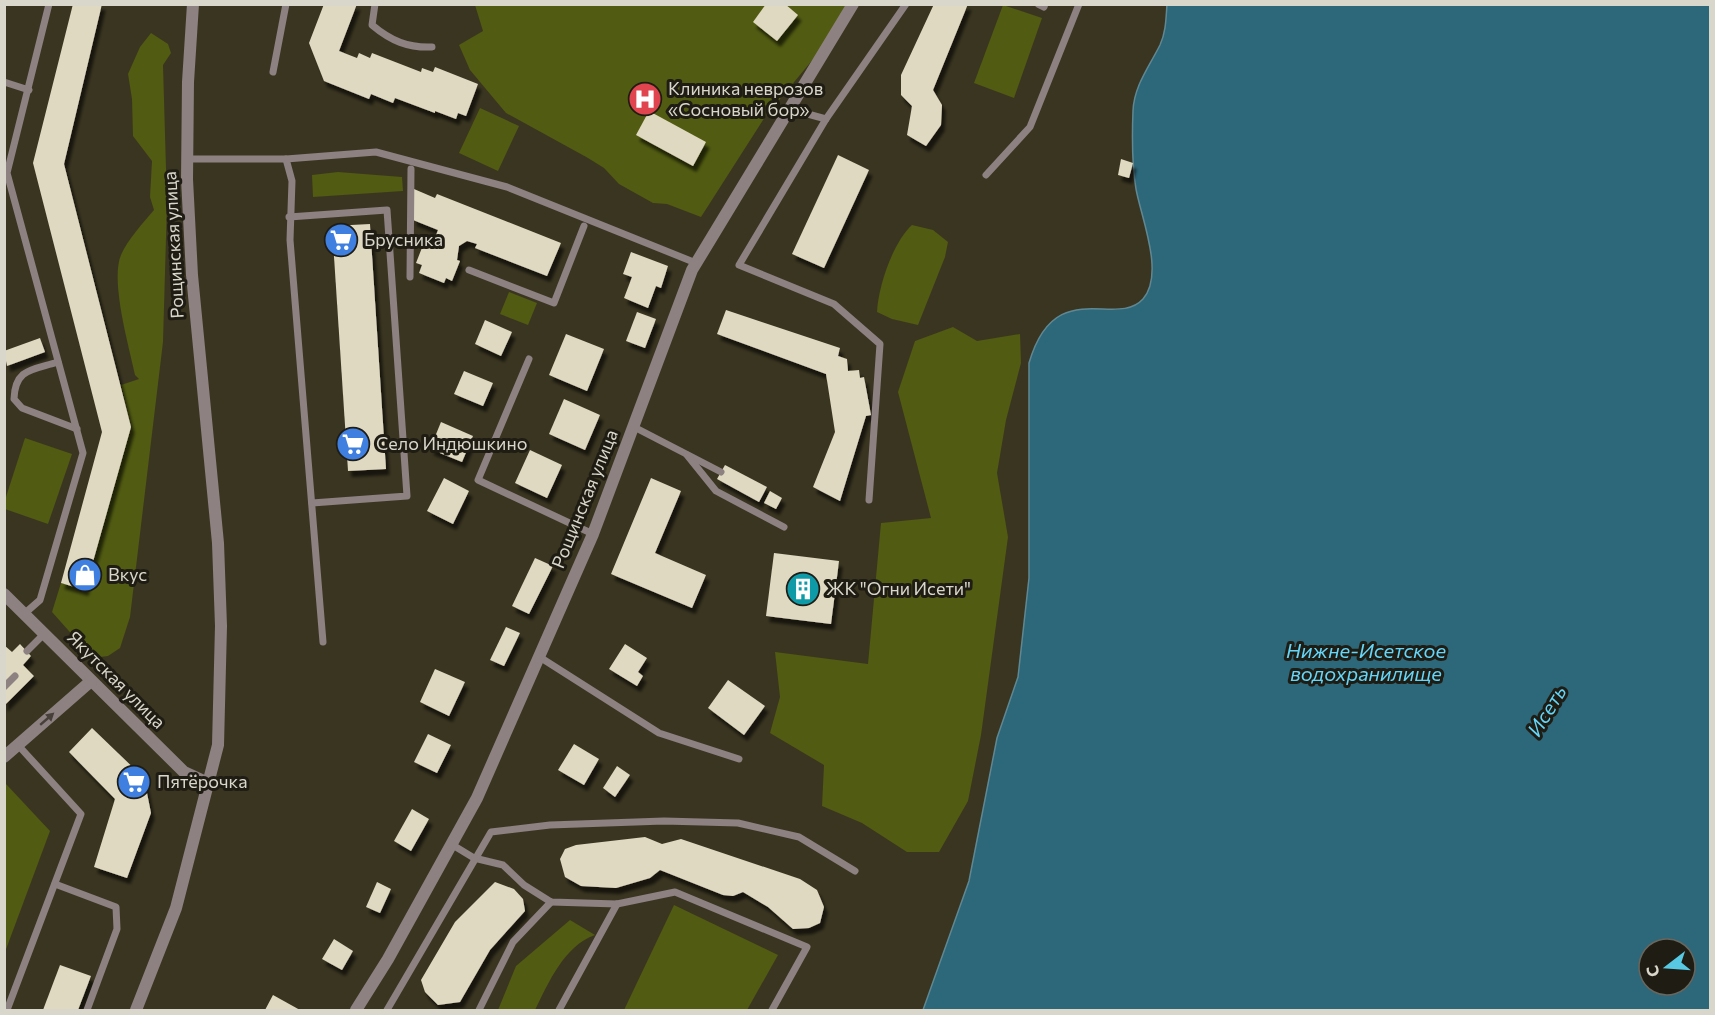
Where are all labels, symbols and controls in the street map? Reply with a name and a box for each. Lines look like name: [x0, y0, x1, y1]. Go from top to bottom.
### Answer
place label: Клиника неврозов «Сосновый бор»: [668, 77, 823, 120]
hospital icon: Клиника неврозов «Сосновый бор»: [627, 81, 663, 117]
street label: Рощинская улица: [158, 171, 188, 319]
supermarket icon: Брусника: [323, 222, 359, 258]
place label: Брусника: [364, 228, 443, 250]
supermarket icon: Село Индюшкино: [335, 426, 371, 462]
street label: Рощинская улица: [546, 426, 622, 571]
place label: Село Индюшкино: [376, 432, 527, 454]
shop icon: Вкус: [67, 557, 103, 593]
place label: Вкус: [108, 563, 147, 585]
building icon: ЖК "Огни Исети": [785, 571, 821, 607]
place label: ЖК "Огни Исети": [826, 577, 971, 599]
street label: Якутская улица: [63, 626, 170, 733]
water label: Нижне-Исетское водохранилище: [1286, 638, 1447, 685]
water label: Исеть: [1522, 681, 1571, 740]
one-way arrow: [39, 713, 54, 726]
supermarket icon: Пятёрочка: [116, 764, 152, 800]
place label: Пятёрочка: [157, 770, 248, 792]
north arrow: [1637, 937, 1697, 997]
text: С: [1641, 963, 1663, 980]

